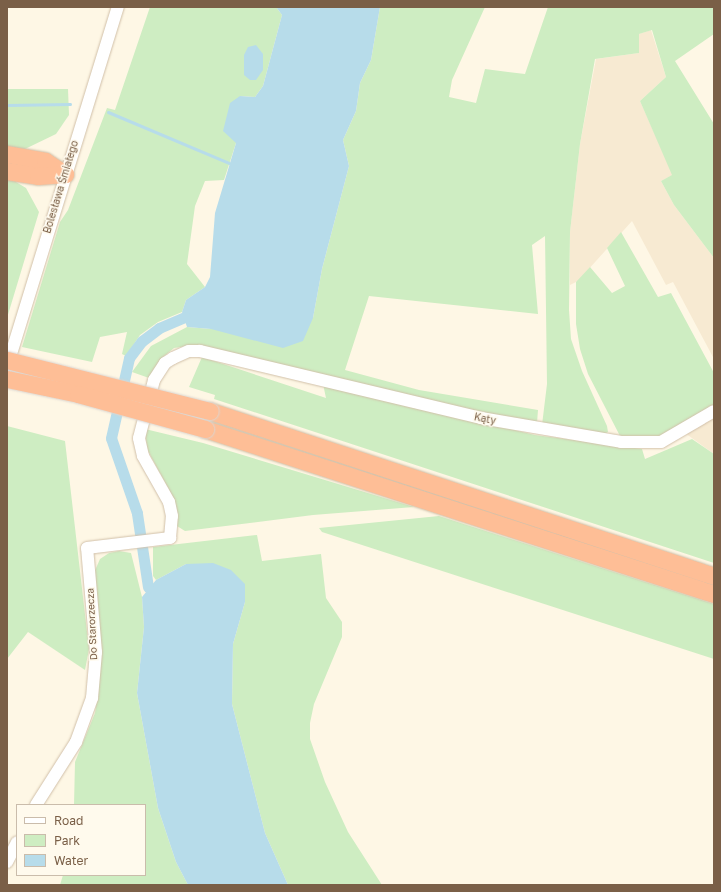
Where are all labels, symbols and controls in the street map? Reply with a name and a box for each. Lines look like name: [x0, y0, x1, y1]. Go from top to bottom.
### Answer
street label: Bolesława Śmiałego: [41, 139, 81, 235]
street label: Kąty: [473, 411, 497, 427]
street label: Do Starorzecza: [84, 588, 100, 660]
legend: [16, 804, 146, 876]
text: Road: [54, 813, 83, 828]
text: Park: [54, 833, 80, 848]
text: Water: [54, 853, 88, 868]

